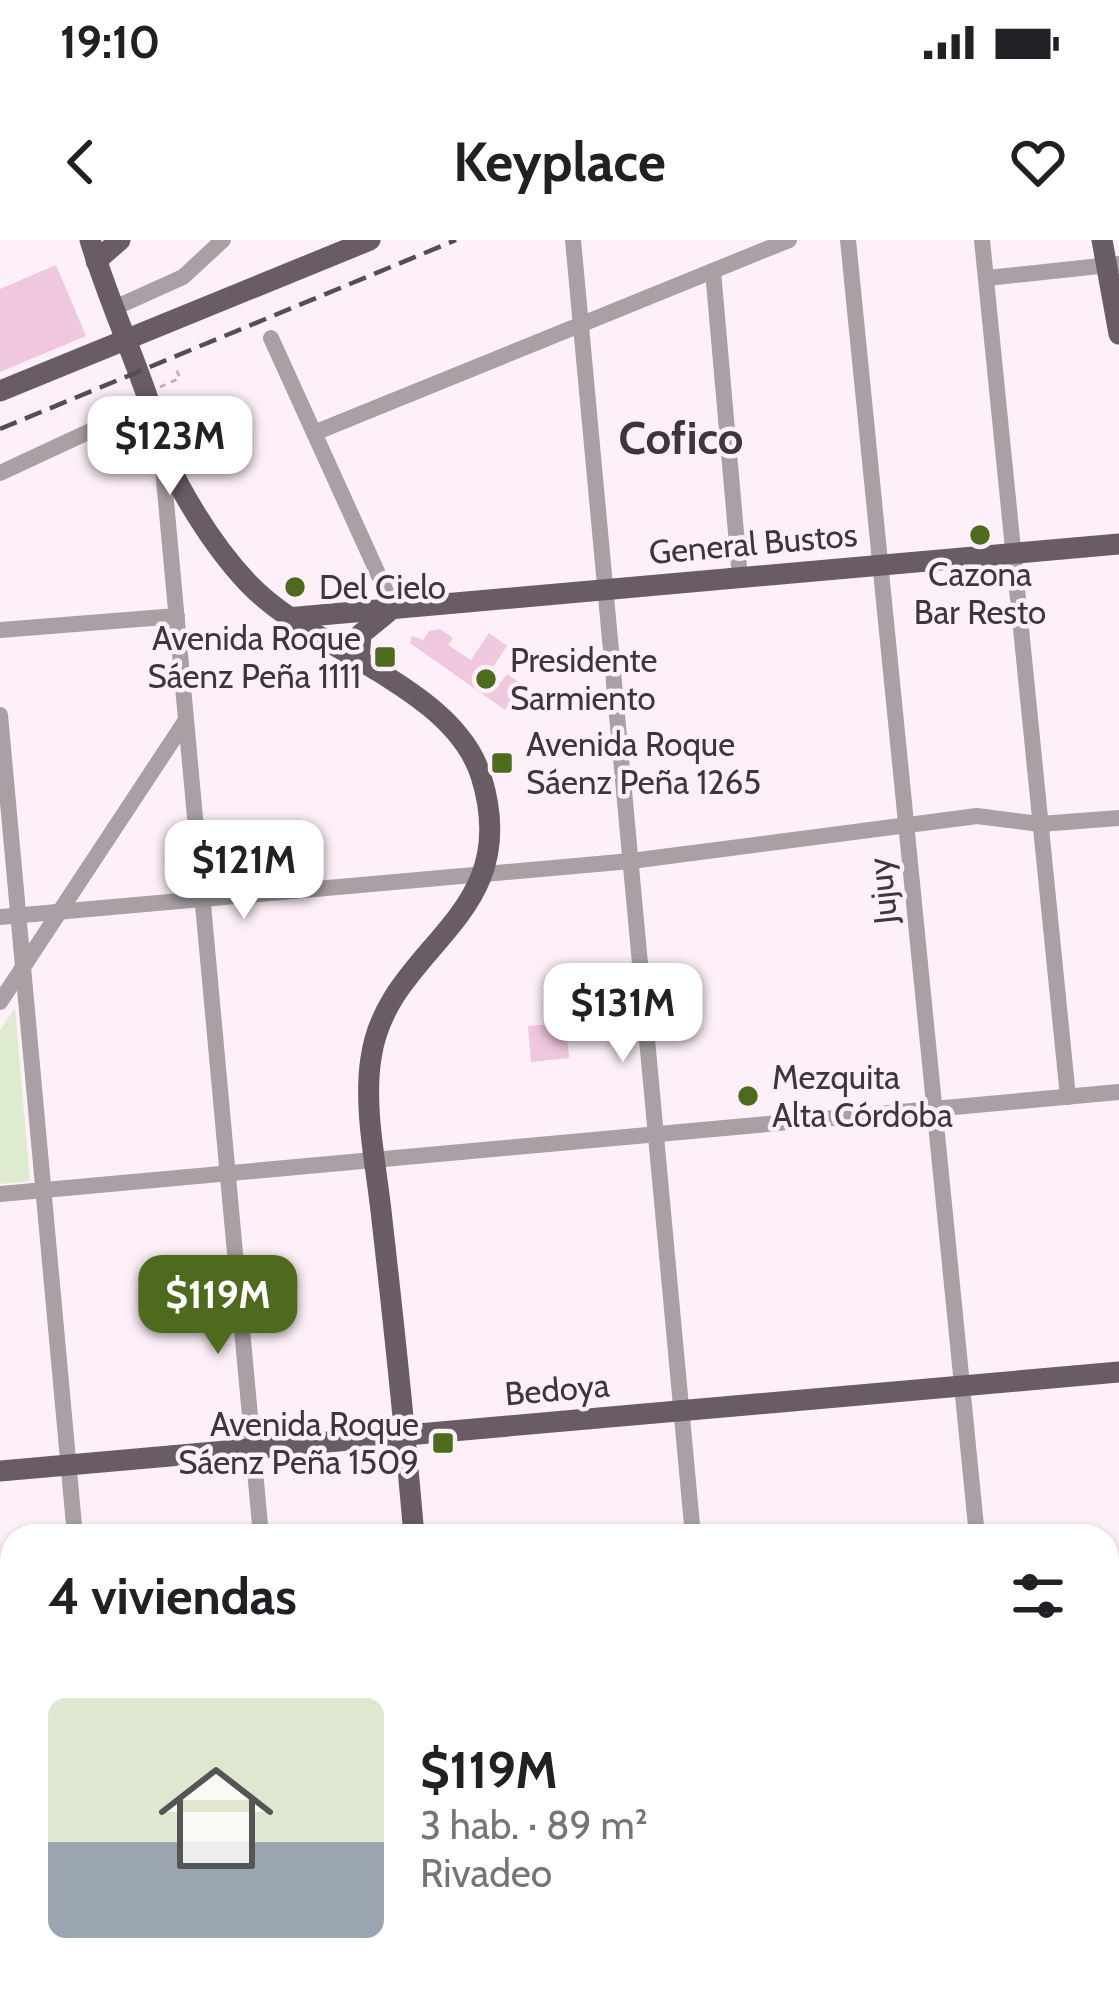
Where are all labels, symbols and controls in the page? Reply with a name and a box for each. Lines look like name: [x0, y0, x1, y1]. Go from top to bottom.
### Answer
text: 19:10: [60, 15, 160, 69]
icon: back: [48, 129, 114, 195]
text: Keyplace: [453, 129, 666, 195]
icon: heart: [1005, 129, 1071, 195]
pin: $123M: [86, 396, 254, 498]
text: $123M: [114, 411, 226, 459]
district label: Cofico: [619, 411, 743, 465]
street label: General Bustos: [647, 514, 859, 572]
marker: Cazona Bar Resto: [967, 522, 993, 548]
place label: Cazona Bar Resto: [914, 554, 1046, 632]
place label: Del Cielo: [319, 567, 446, 607]
marker: Del Cielo: [282, 574, 308, 600]
place label: Avenida Roque Sáenz Peña 1111: [147, 618, 361, 696]
place label: Presidente Sarmiento: [510, 640, 657, 718]
marker: Avenida Roque Sáenz Peña 1111: [372, 644, 398, 670]
marker: Presidente Sarmiento: [473, 666, 499, 692]
place label: Avenida Roque Sáenz Peña 1265: [526, 724, 761, 802]
marker: Avenida Roque Sáenz Peña 1265: [489, 750, 515, 776]
pin: $121M: [160, 820, 328, 922]
text: $121M: [192, 835, 296, 883]
street label: Jujuy: [859, 856, 905, 927]
pin: $131M: [539, 963, 707, 1065]
text: $131M: [571, 978, 675, 1026]
place label: Mezquita Alta Córdoba: [772, 1057, 953, 1135]
marker: Mezquita Alta Córdoba: [735, 1083, 761, 1109]
pin: $119M: [134, 1255, 302, 1357]
text: $119M: [165, 1270, 271, 1318]
street label: Bedoya: [503, 1364, 611, 1414]
place label: Avenida Roque Sáenz Peña 1509: [178, 1404, 419, 1482]
marker: Avenida Roque Sáenz Peña 1509: [430, 1430, 456, 1456]
icon: filters: [1005, 1563, 1071, 1629]
text: 4 viviendas: [48, 1565, 297, 1627]
text: $119M: [420, 1739, 558, 1801]
icon: home: [144, 1746, 288, 1890]
text: 3 hab. · 89 m²: [420, 1801, 648, 1849]
text: Rivadeo: [420, 1849, 552, 1897]

